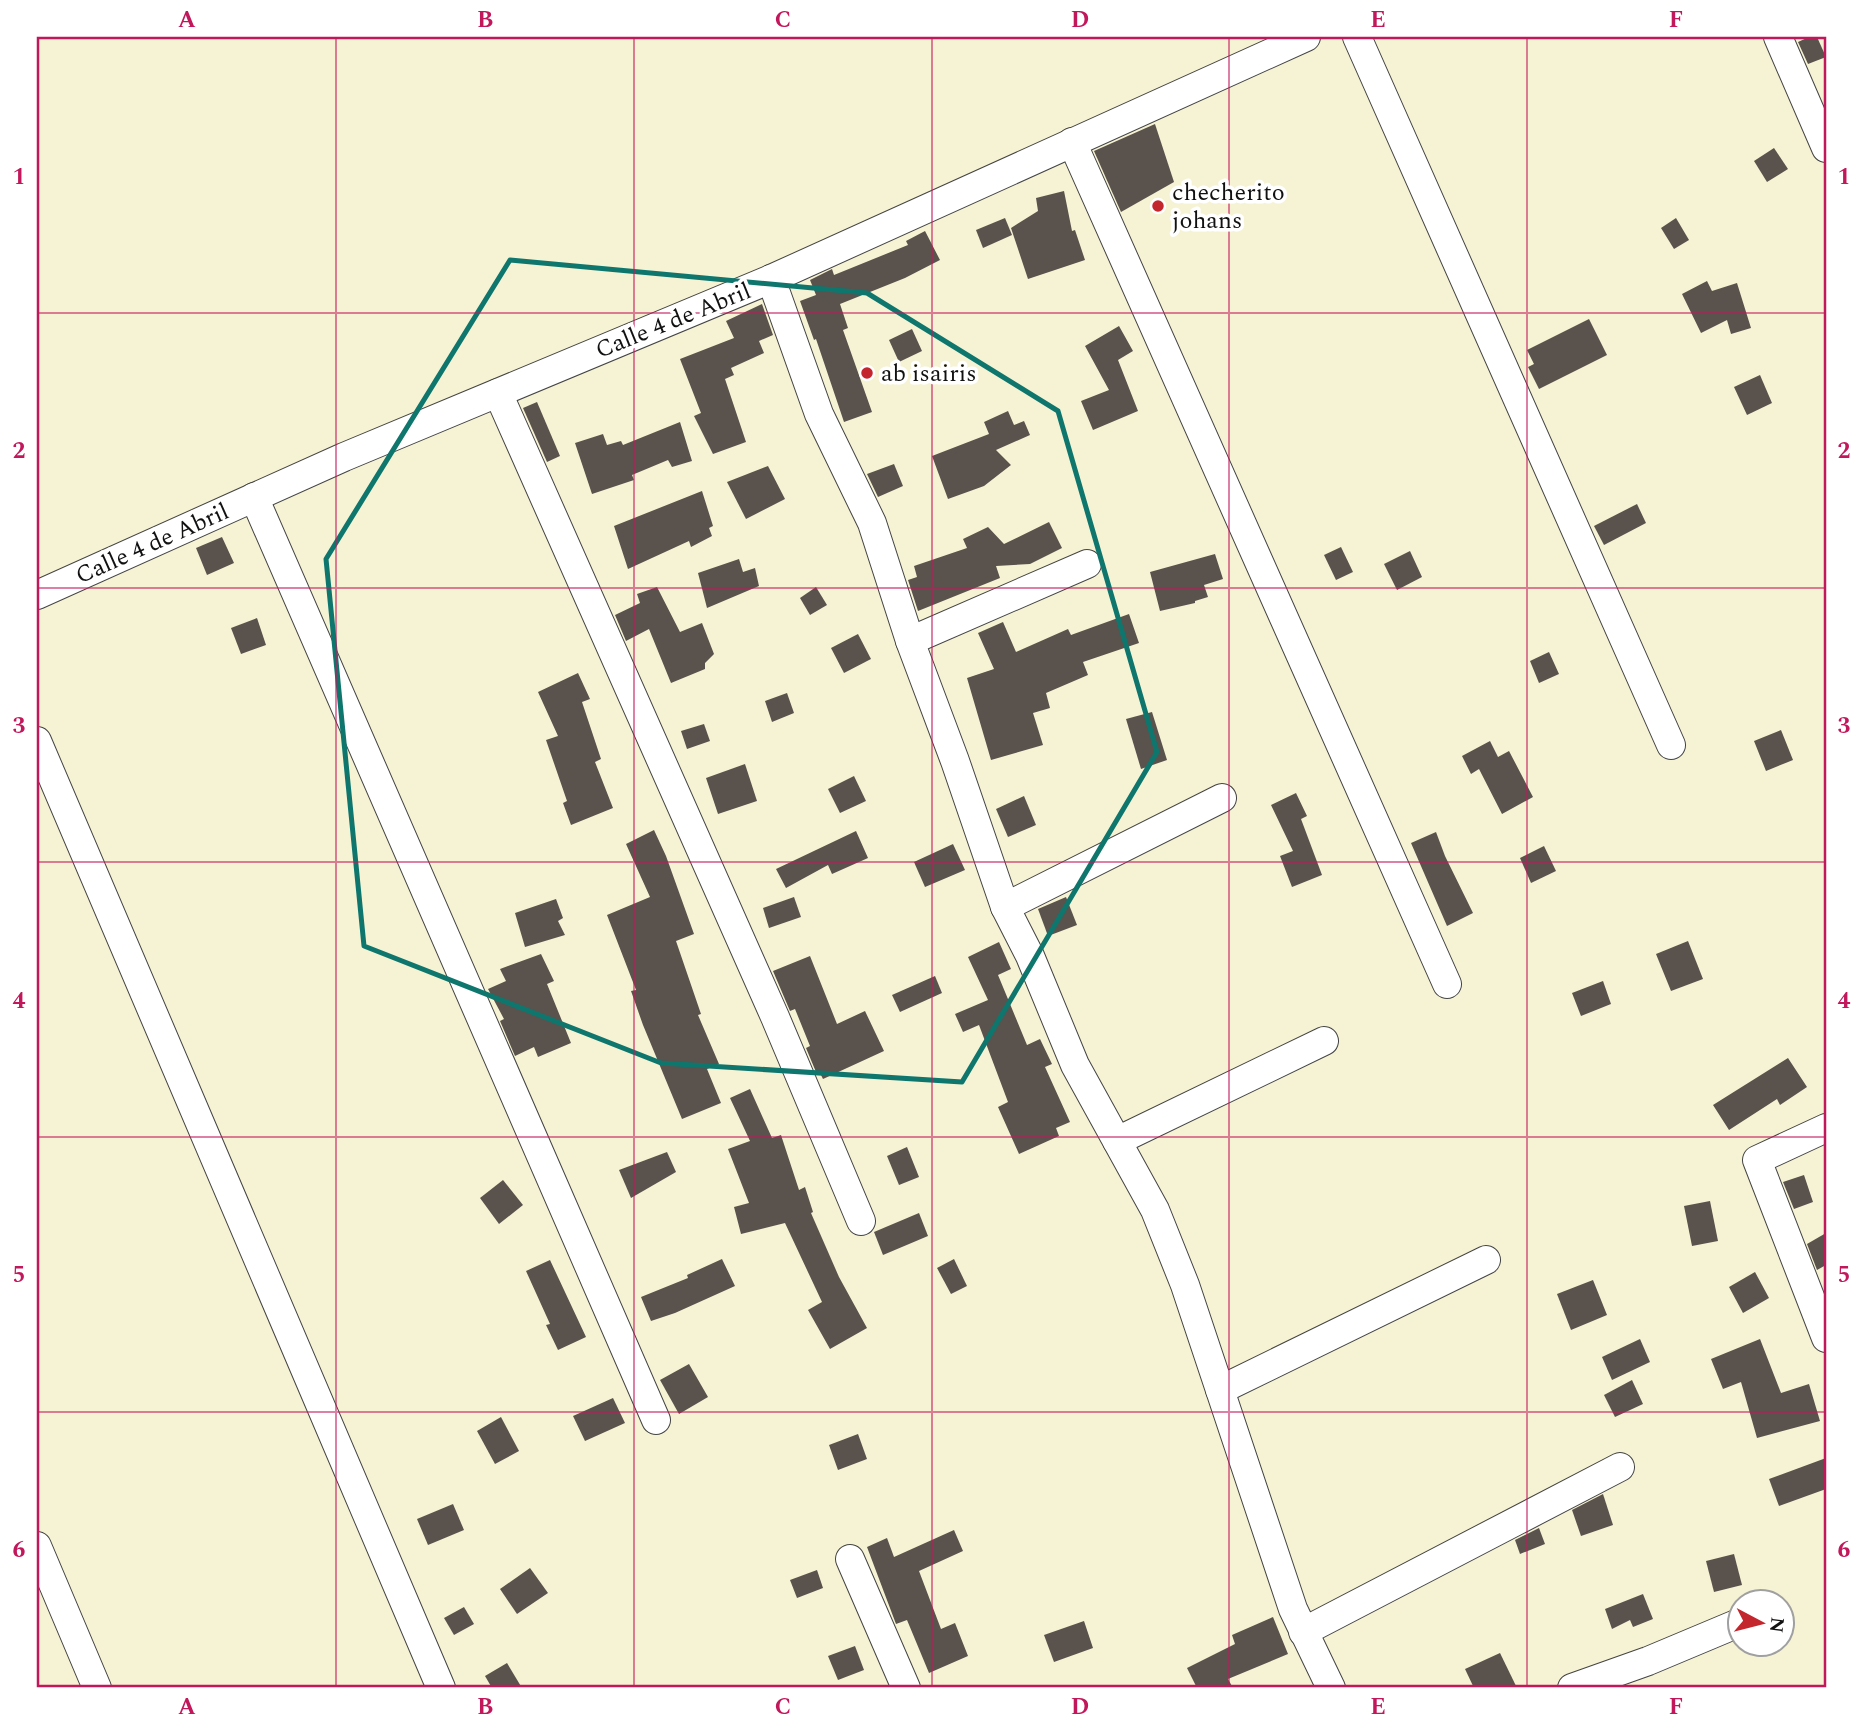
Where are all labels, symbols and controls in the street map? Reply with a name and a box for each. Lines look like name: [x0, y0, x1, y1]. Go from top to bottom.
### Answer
text: A: [178, 3, 196, 38]
text: B: [477, 3, 493, 38]
text: C: [775, 3, 791, 38]
text: D: [1071, 3, 1089, 38]
text: E: [1370, 3, 1386, 38]
text: F: [1669, 3, 1683, 38]
text: 1: [13, 160, 25, 195]
text: 1: [1838, 160, 1850, 195]
place label: checherito johans: [1172, 175, 1285, 239]
marker: checherito johans: [1150, 198, 1166, 214]
street label: Calle 4 de Abril: [590, 273, 757, 368]
place label: ab isairis: [881, 356, 977, 392]
marker: ab isairis: [859, 365, 875, 381]
text: 2: [13, 434, 26, 469]
text: 2: [1838, 434, 1851, 469]
street label: Calle 4 de Abril: [70, 494, 235, 594]
text: 3: [13, 709, 26, 744]
text: 3: [1838, 709, 1851, 744]
text: 4: [13, 984, 26, 1019]
text: 4: [1838, 984, 1851, 1019]
text: 5: [13, 1258, 25, 1293]
text: 5: [1838, 1258, 1850, 1293]
text: 6: [13, 1533, 26, 1568]
text: 6: [1838, 1533, 1851, 1568]
north arrow: [1727, 1588, 1797, 1658]
text: N: [1761, 1615, 1792, 1634]
text: A: [178, 1690, 196, 1725]
text: B: [477, 1690, 493, 1725]
text: C: [775, 1690, 791, 1725]
text: D: [1071, 1690, 1089, 1725]
text: E: [1370, 1690, 1386, 1725]
text: F: [1669, 1690, 1683, 1725]

